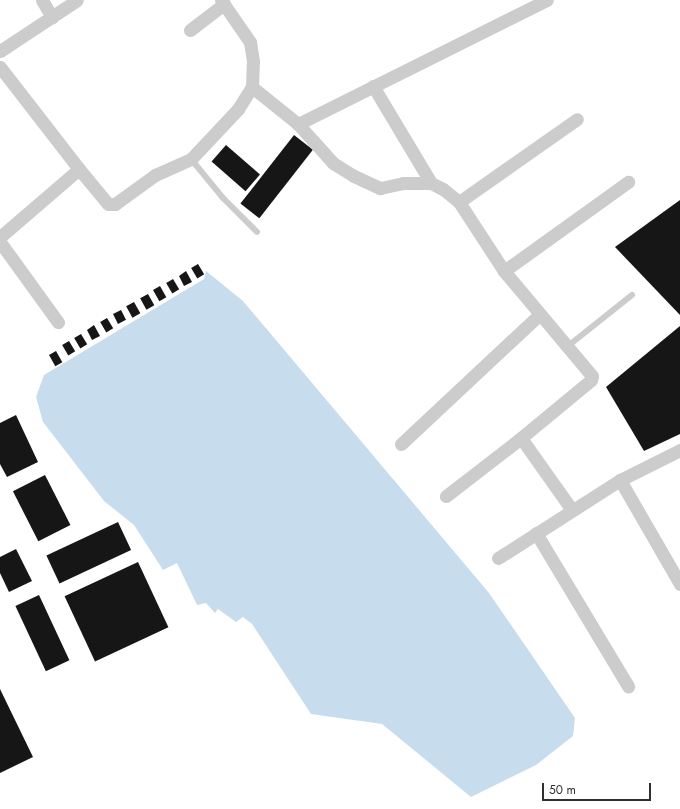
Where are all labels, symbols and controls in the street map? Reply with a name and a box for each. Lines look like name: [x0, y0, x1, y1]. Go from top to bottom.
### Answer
scale bar: [544, 775, 653, 801]
text: 50 m: [549, 781, 576, 799]

